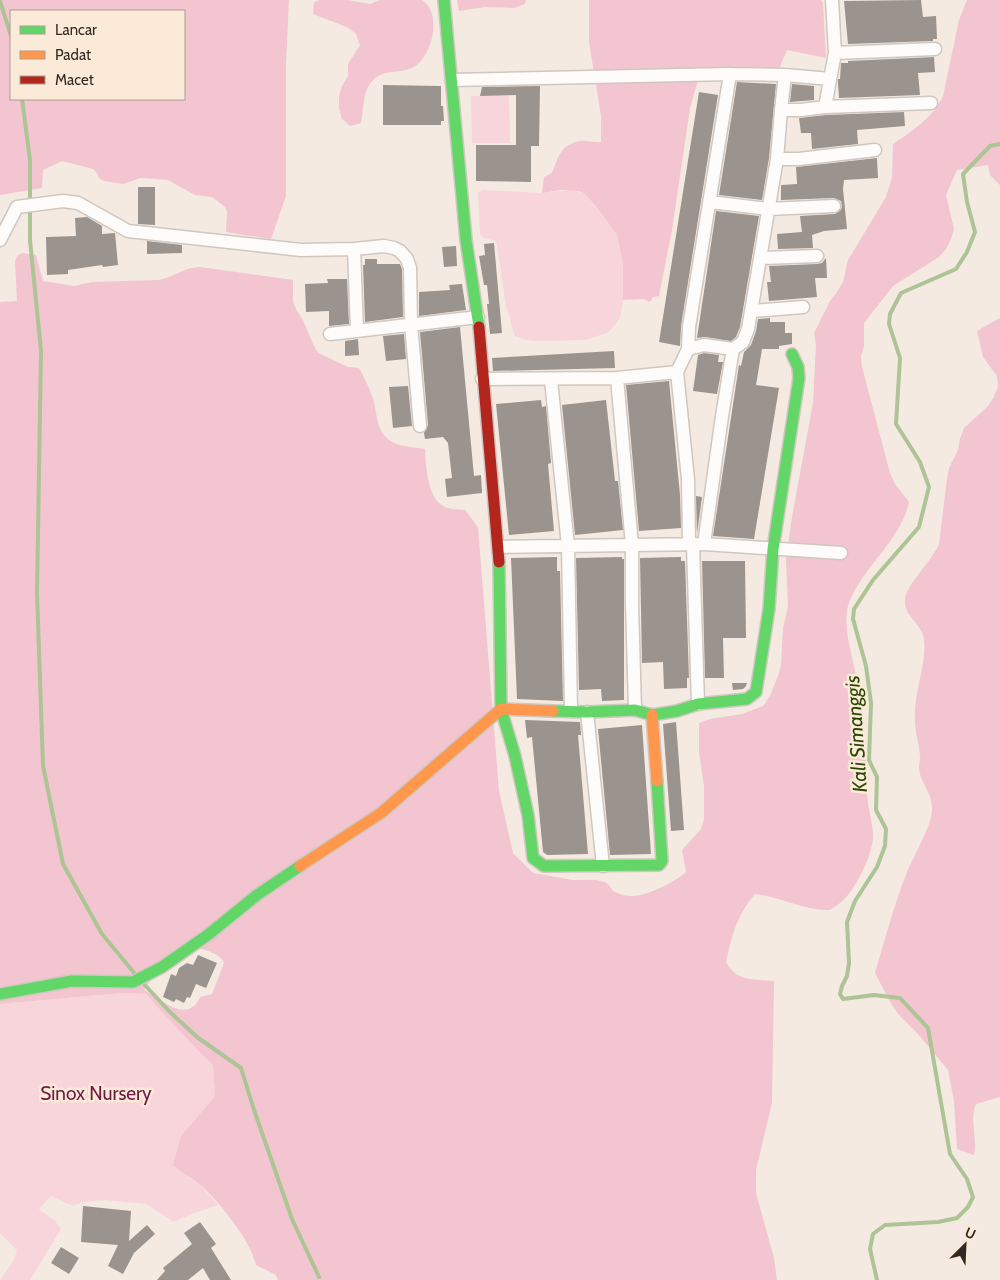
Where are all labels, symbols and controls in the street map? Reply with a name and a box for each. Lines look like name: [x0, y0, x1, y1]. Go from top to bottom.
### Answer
legend: [10, 10, 185, 100]
text: Lancar: [55, 21, 97, 39]
text: Padat: [55, 46, 91, 64]
text: Macet: [55, 71, 94, 89]
water label: Kali Simanggis: [840, 674, 872, 793]
park label: Sinox Nursery: [40, 1082, 152, 1105]
north arrow: [940, 1220, 990, 1270]
text: U: [962, 1223, 979, 1243]

